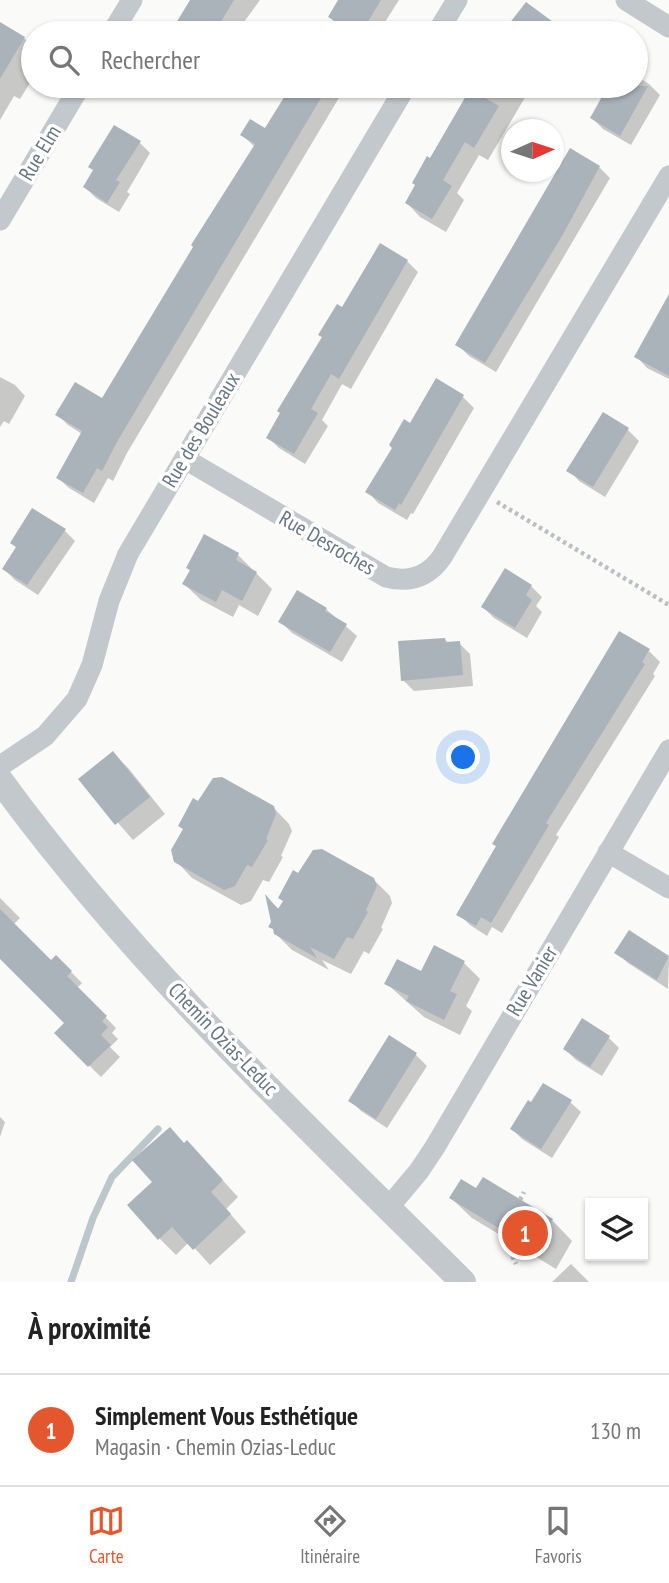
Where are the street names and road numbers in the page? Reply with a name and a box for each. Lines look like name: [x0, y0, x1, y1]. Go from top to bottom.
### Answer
street label: Rue Elm: [13, 120, 67, 185]
street label: Rue des Bouleaux: [156, 367, 246, 492]
street label: Rue Desroches: [274, 504, 380, 581]
street label: Rue Vanier: [500, 940, 563, 1021]
street label: Chemin Ozias-Leduc: [163, 977, 284, 1101]

